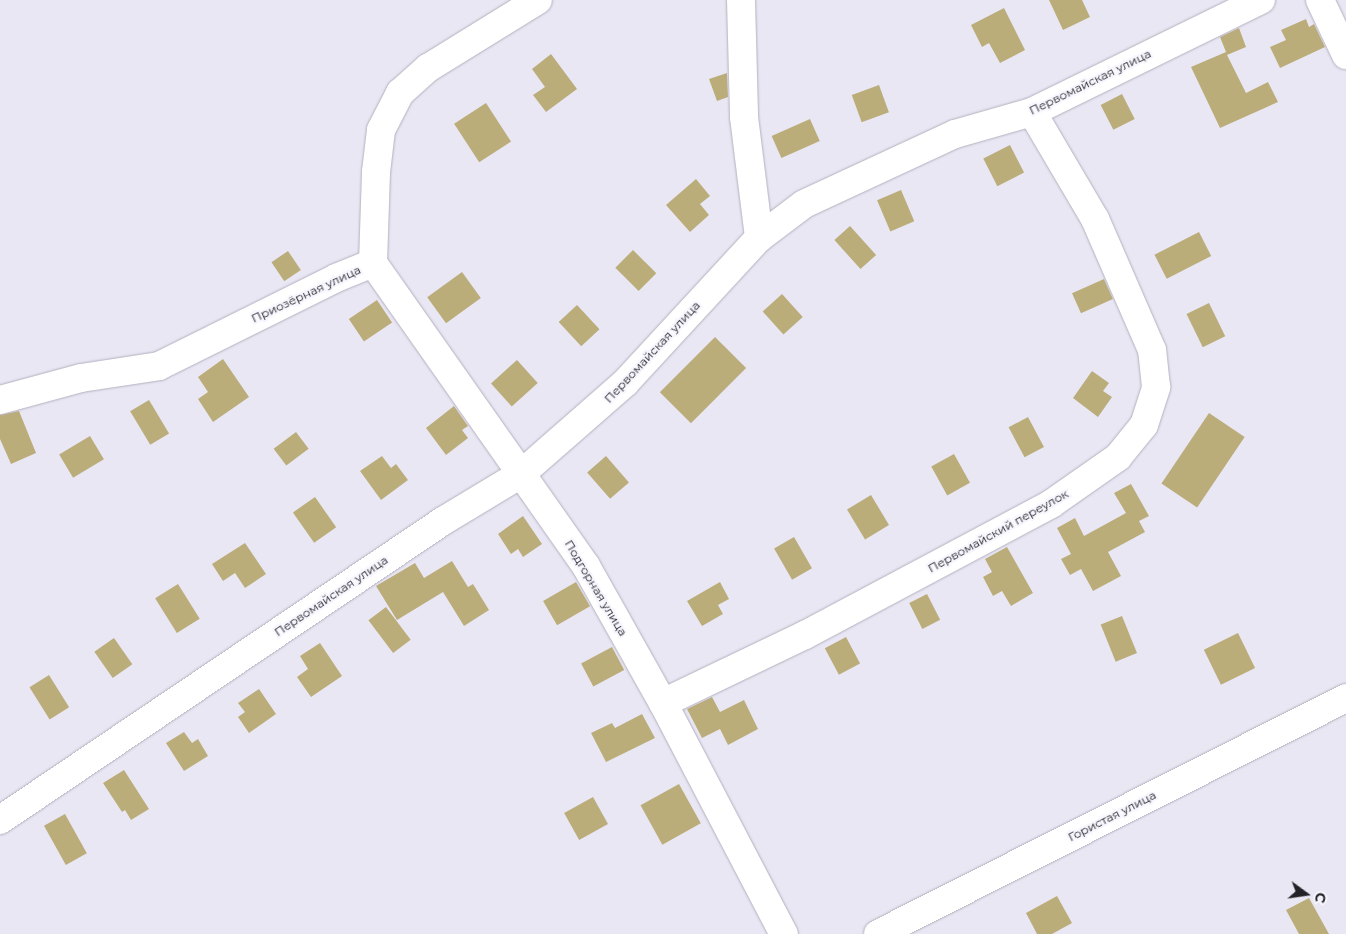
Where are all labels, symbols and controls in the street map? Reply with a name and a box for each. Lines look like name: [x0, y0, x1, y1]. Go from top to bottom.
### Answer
street label: Первомайская улица: [1027, 46, 1153, 118]
street label: Приозёрная улица: [249, 262, 363, 326]
street label: Первомайская улица: [601, 298, 703, 406]
street label: Первомайский переулок: [925, 486, 1071, 576]
street label: Подгорная улица: [562, 537, 630, 639]
street label: Первомайская улица: [272, 553, 390, 639]
street label: Гористая улица: [1066, 788, 1158, 844]
north arrow: [1281, 869, 1331, 919]
text: С: [1311, 891, 1331, 905]

